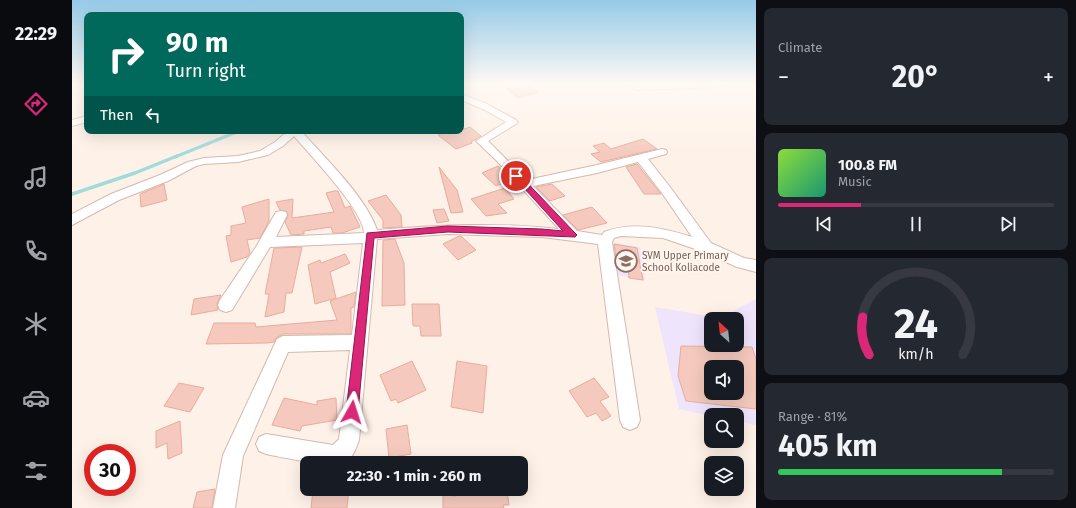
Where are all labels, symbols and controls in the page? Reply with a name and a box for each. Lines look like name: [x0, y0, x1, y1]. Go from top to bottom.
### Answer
text: 22:29: [15, 23, 57, 45]
text: 90 m: [166, 26, 228, 59]
icon: right: [100, 28, 152, 80]
text: Climate: [778, 40, 822, 55]
text: 20°: [892, 59, 940, 95]
text: Turn right: [166, 60, 246, 82]
text: −: [778, 64, 789, 91]
text: +: [1043, 64, 1054, 91]
icon: directions: [22, 90, 50, 118]
icon: left: [142, 104, 164, 126]
text: Then: [100, 106, 134, 124]
text: 100.8 FM: [838, 156, 897, 174]
pin: [499, 159, 533, 193]
icon: music: [22, 164, 50, 192]
icon: arrive: [505, 165, 527, 187]
text: Music: [838, 174, 872, 189]
icon: previous: [813, 213, 835, 235]
icon: pause: [905, 213, 927, 235]
icon: next: [997, 213, 1019, 235]
icon: phone: [22, 237, 50, 265]
school or university icon: SVM Upper Primary School Koliacode: [613, 248, 639, 274]
place label: SVM Upper Primary School Koliacode: [642, 250, 729, 274]
text: 24: [894, 298, 938, 348]
icon: climate: [22, 310, 50, 338]
north arrow: [704, 312, 744, 352]
map controls: [704, 312, 744, 496]
text: km/h: [898, 345, 934, 362]
button: sound: [704, 360, 744, 400]
icon: car: [22, 384, 50, 412]
position arrow: [331, 391, 373, 433]
button: search: [704, 408, 744, 448]
text: Range · 81%: [778, 409, 847, 424]
text: 405 km: [778, 428, 878, 464]
speed limit sign: 30: [84, 444, 136, 496]
button: layers: [704, 456, 744, 496]
icon: filters: [22, 457, 50, 485]
text: 22:30 · 1 min · 260 m: [347, 467, 481, 485]

